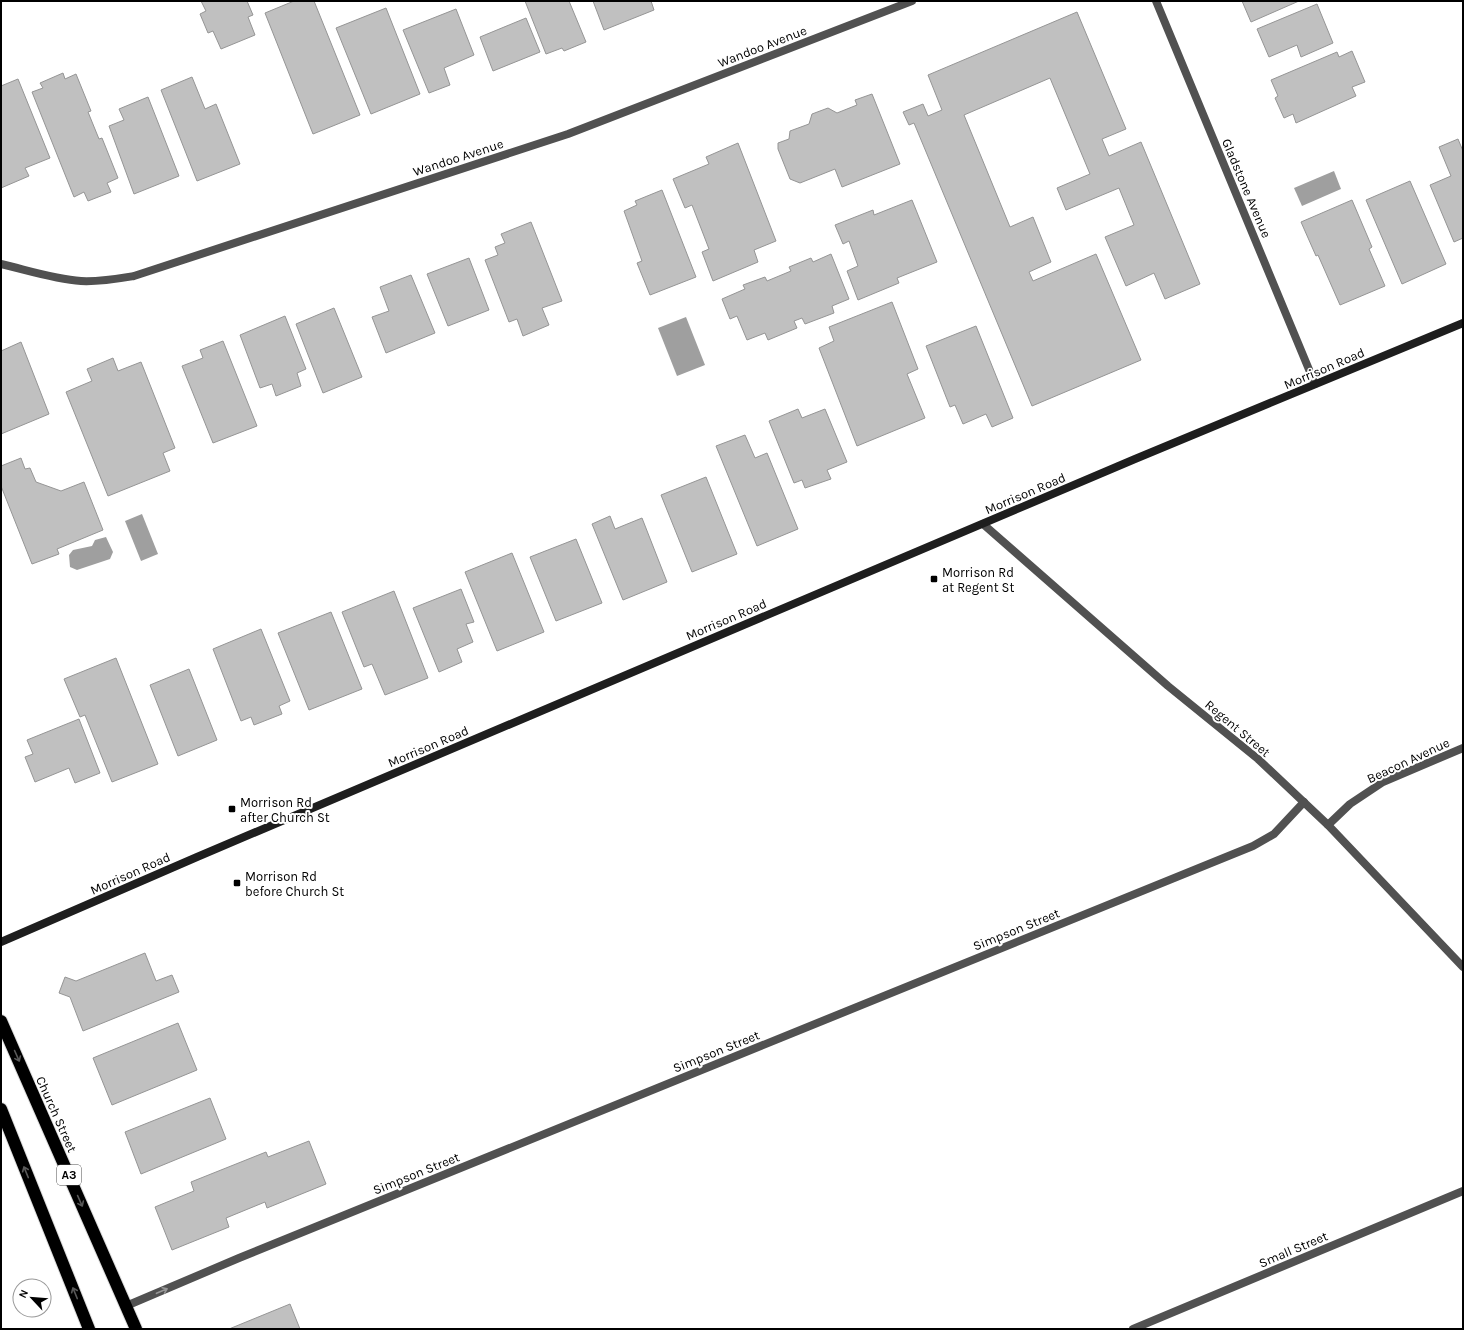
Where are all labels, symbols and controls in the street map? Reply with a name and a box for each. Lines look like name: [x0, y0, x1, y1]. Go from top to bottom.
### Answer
street label: Wandoo Avenue: [716, 23, 809, 70]
street label: Wandoo Avenue: [411, 136, 505, 179]
street label: Gladstone Avenue: [1219, 136, 1274, 240]
street label: Morrison Road: [1282, 345, 1367, 392]
street label: Morrison Road: [983, 470, 1068, 517]
place label: Morrison Rd at Regent St: [942, 565, 1014, 595]
marker: Morrison Rd at Regent St: [929, 574, 939, 584]
street label: Morrison Road: [684, 596, 769, 643]
street label: Regent Street: [1202, 697, 1273, 760]
street label: Morrison Road: [386, 723, 471, 770]
street label: Beacon Avenue: [1365, 735, 1452, 786]
place label: Morrison Rd after Church St: [240, 795, 330, 825]
marker: Morrison Rd after Church St: [227, 804, 237, 814]
street label: Morrison Road: [88, 849, 173, 898]
place label: Morrison Rd before Church St: [245, 869, 344, 899]
marker: Morrison Rd before Church St: [232, 878, 242, 888]
street label: Simpson Street: [971, 905, 1062, 954]
street label: Simpson Street: [671, 1027, 762, 1076]
one-way arrow: [13, 1050, 21, 1062]
street label: Church Street: [33, 1074, 80, 1155]
street label: Simpson Street: [371, 1149, 462, 1198]
road number: A3: [57, 1165, 81, 1185]
one-way arrow: [22, 1167, 30, 1179]
one-way arrow: [77, 1195, 84, 1207]
street label: Small Street: [1257, 1228, 1330, 1271]
north arrow: [12, 1278, 52, 1318]
one-way arrow: [155, 1286, 167, 1294]
text: N: [16, 1287, 31, 1300]
one-way arrow: [70, 1287, 78, 1299]

